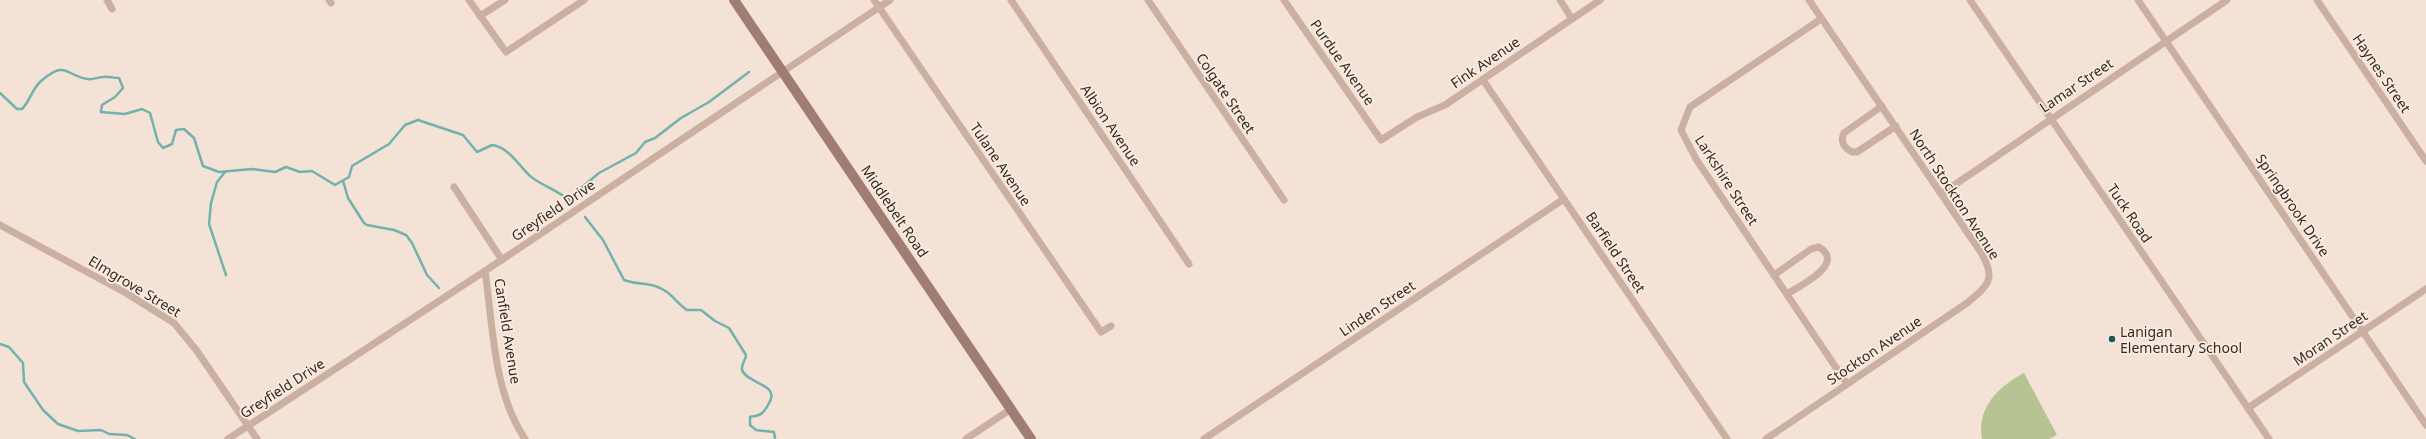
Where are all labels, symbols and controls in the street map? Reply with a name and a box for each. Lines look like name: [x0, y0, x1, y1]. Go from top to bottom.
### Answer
street label: Purdue Avenue: [1306, 15, 1380, 109]
street label: Haynes Street: [2349, 30, 2415, 116]
street label: Fink Avenue: [1447, 32, 1523, 92]
street label: Colgate Street: [1192, 49, 1260, 137]
street label: Lamar Street: [2036, 53, 2116, 117]
street label: Albion Avenue: [1077, 80, 1145, 170]
street label: Tulane Avenue: [966, 119, 1036, 209]
street label: North Stockton Avenue: [1905, 125, 2005, 263]
street label: Larkshire Street: [1691, 131, 1763, 229]
street label: Springbrook Drive: [2252, 150, 2334, 260]
street label: Middlebelt Road: [857, 161, 933, 261]
street label: Greyfield Drive: [507, 175, 599, 245]
street label: Tuck Road: [2103, 180, 2157, 246]
street label: Barfield Street: [1582, 208, 1650, 296]
street label: Elmgrove Street: [85, 251, 185, 321]
street label: Linden Street: [1335, 276, 1419, 340]
street label: Canfield Avenue: [490, 277, 526, 385]
street label: Moran Street: [2289, 306, 2371, 370]
street label: Stockton Avenue: [1823, 311, 1925, 389]
place label: Lanigan Elementary School: [2120, 322, 2242, 357]
marker: Lanigan Elementary School: [2107, 334, 2117, 344]
street label: Greyfield Drive: [236, 353, 328, 422]

